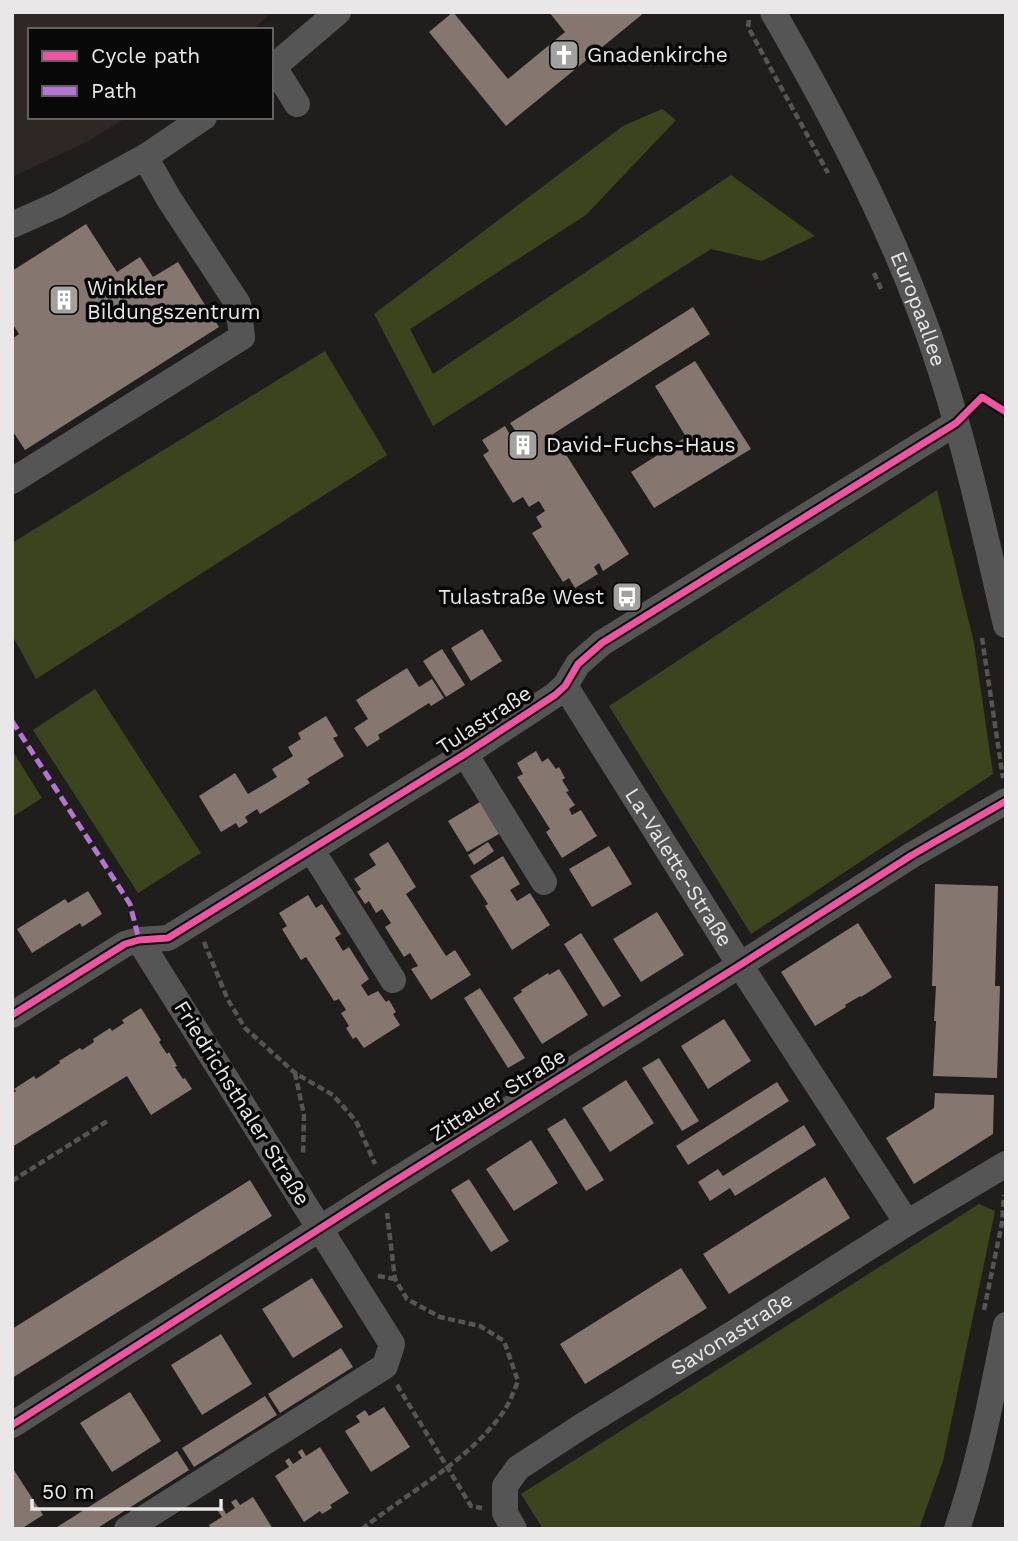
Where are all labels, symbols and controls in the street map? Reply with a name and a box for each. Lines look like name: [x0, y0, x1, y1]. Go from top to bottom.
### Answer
legend: [28, 28, 273, 119]
church icon: Gnadenkirche: [547, 38, 581, 72]
place label: Gnadenkirche: [587, 42, 728, 67]
text: Cycle path: [91, 43, 200, 68]
text: Path: [91, 78, 137, 103]
street label: Europaallee: [885, 247, 952, 369]
place label: Winkler Bildungszentrum: [87, 275, 260, 324]
building icon: Winkler Bildungszentrum: [47, 283, 81, 317]
building icon: David-Fuchs-Haus: [506, 428, 540, 462]
place label: David-Fuchs-Haus: [546, 432, 736, 457]
bus stop icon: Tulastraße West: [610, 580, 644, 614]
place label: Tulastraße West: [438, 584, 604, 609]
street label: Tulastraße: [432, 680, 536, 759]
street label: La-Valette-Straße: [620, 783, 738, 951]
street label: Friedrichsthaler Straße: [169, 996, 316, 1210]
street label: Zittauer Straße: [425, 1043, 570, 1146]
street label: Savonastraße: [666, 1286, 797, 1380]
scale bar: [32, 1468, 220, 1512]
text: 50 m: [42, 1479, 94, 1504]

